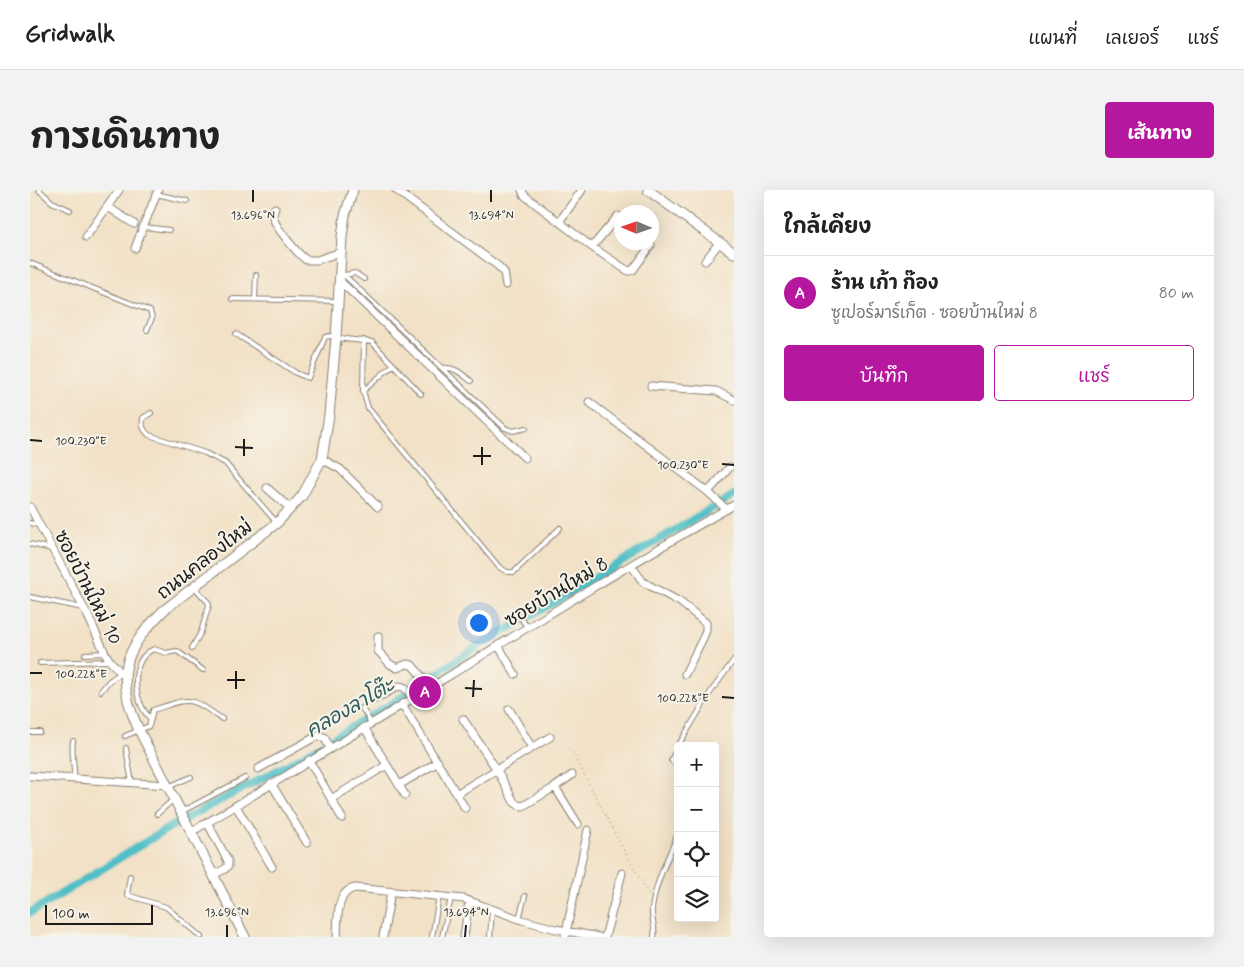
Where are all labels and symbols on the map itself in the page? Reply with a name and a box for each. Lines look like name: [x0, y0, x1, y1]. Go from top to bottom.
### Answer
north arrow: [614, 205, 659, 250]
text: 13.696°N: [231, 208, 275, 224]
text: 13.694°N: [468, 208, 514, 224]
text: 100.230°E: [55, 434, 107, 450]
text: 100.230°E: [657, 458, 709, 474]
street label: ถนนคลองใหม่: [151, 514, 258, 606]
street label: ซอยบ้านใหม่ 10: [48, 526, 128, 649]
street label: ซอยบ้านใหม่ 8: [500, 551, 613, 633]
your location: [466, 610, 492, 636]
text: 100.228°E: [55, 667, 107, 683]
water label: คลองลาโต๊ะ: [301, 670, 401, 745]
pin: A: [409, 673, 441, 711]
text: 100.228°E: [657, 691, 709, 707]
scale bar: [45, 902, 152, 925]
text: 13.696°N: [205, 905, 249, 921]
text: 13.694°N: [443, 905, 489, 921]

